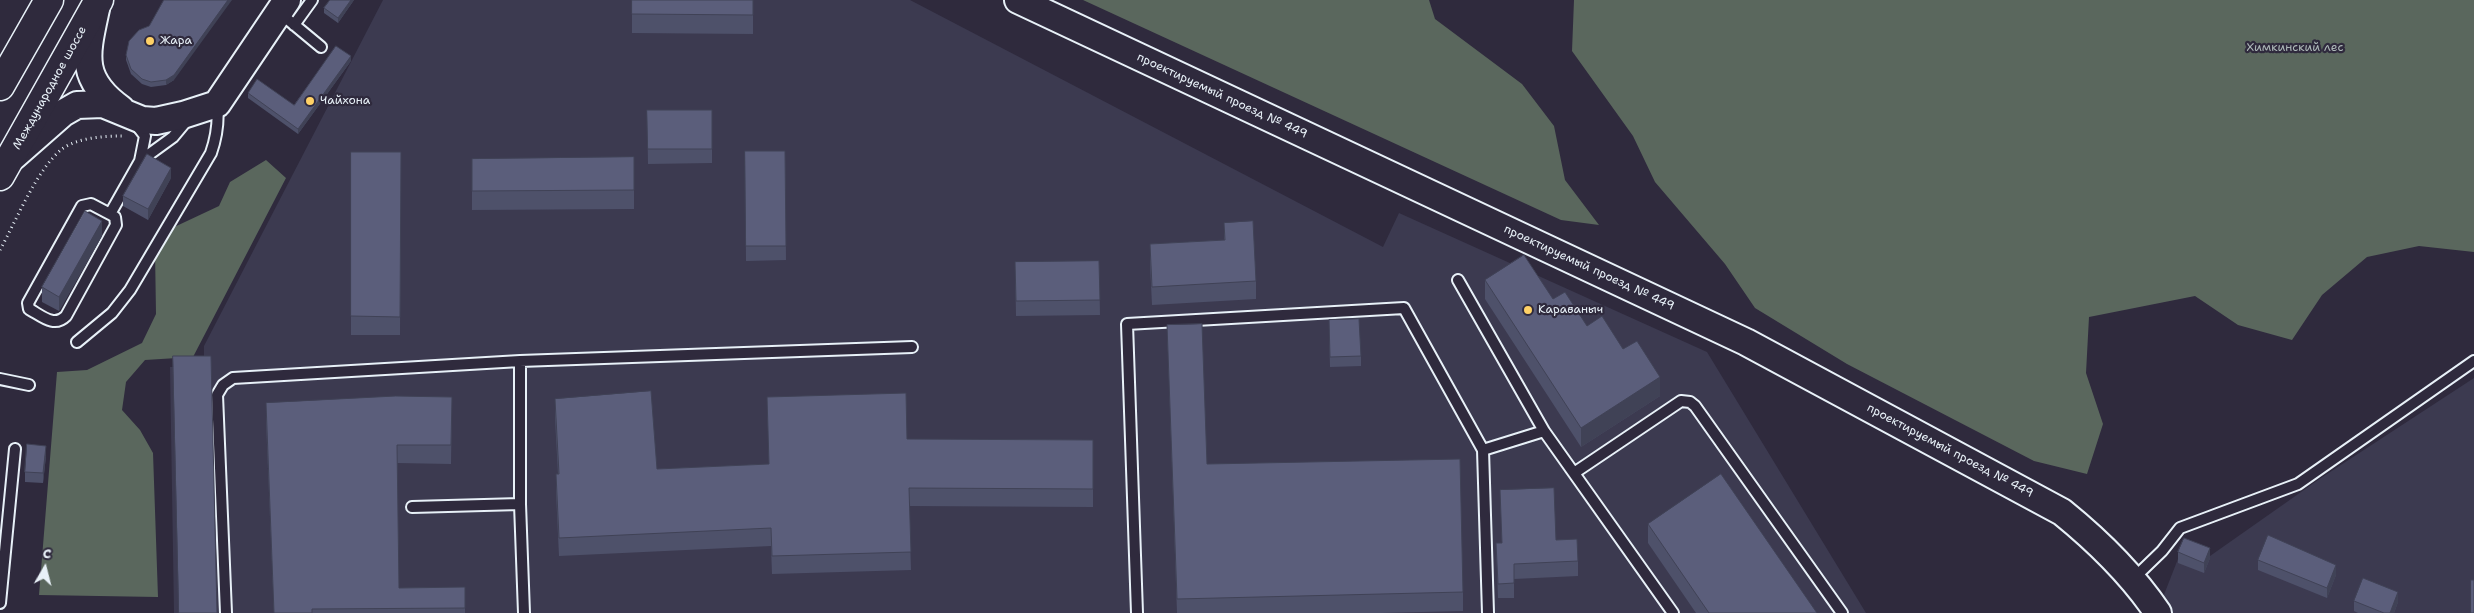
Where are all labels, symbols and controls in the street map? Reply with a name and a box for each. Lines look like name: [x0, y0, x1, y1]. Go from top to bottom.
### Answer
street label: Международное шоссе: [10, 24, 90, 152]
place label: Жара: [160, 34, 192, 48]
marker: Жара: [144, 35, 156, 47]
park label: Химкинский лес: [2247, 41, 2343, 55]
street label: проектируемый проезд № 449: [1135, 50, 1309, 142]
place label: Чайхона: [320, 94, 370, 108]
marker: Чайхона: [304, 95, 316, 107]
street label: проектируемый проезд № 449: [1502, 222, 1676, 314]
place label: Караваныч: [1538, 303, 1603, 317]
marker: Караваныч: [1522, 304, 1534, 316]
street label: проектируемый проезд № 449: [1864, 401, 2036, 501]
north arrow: [20, 543, 70, 593]
text: С: [42, 544, 53, 563]

